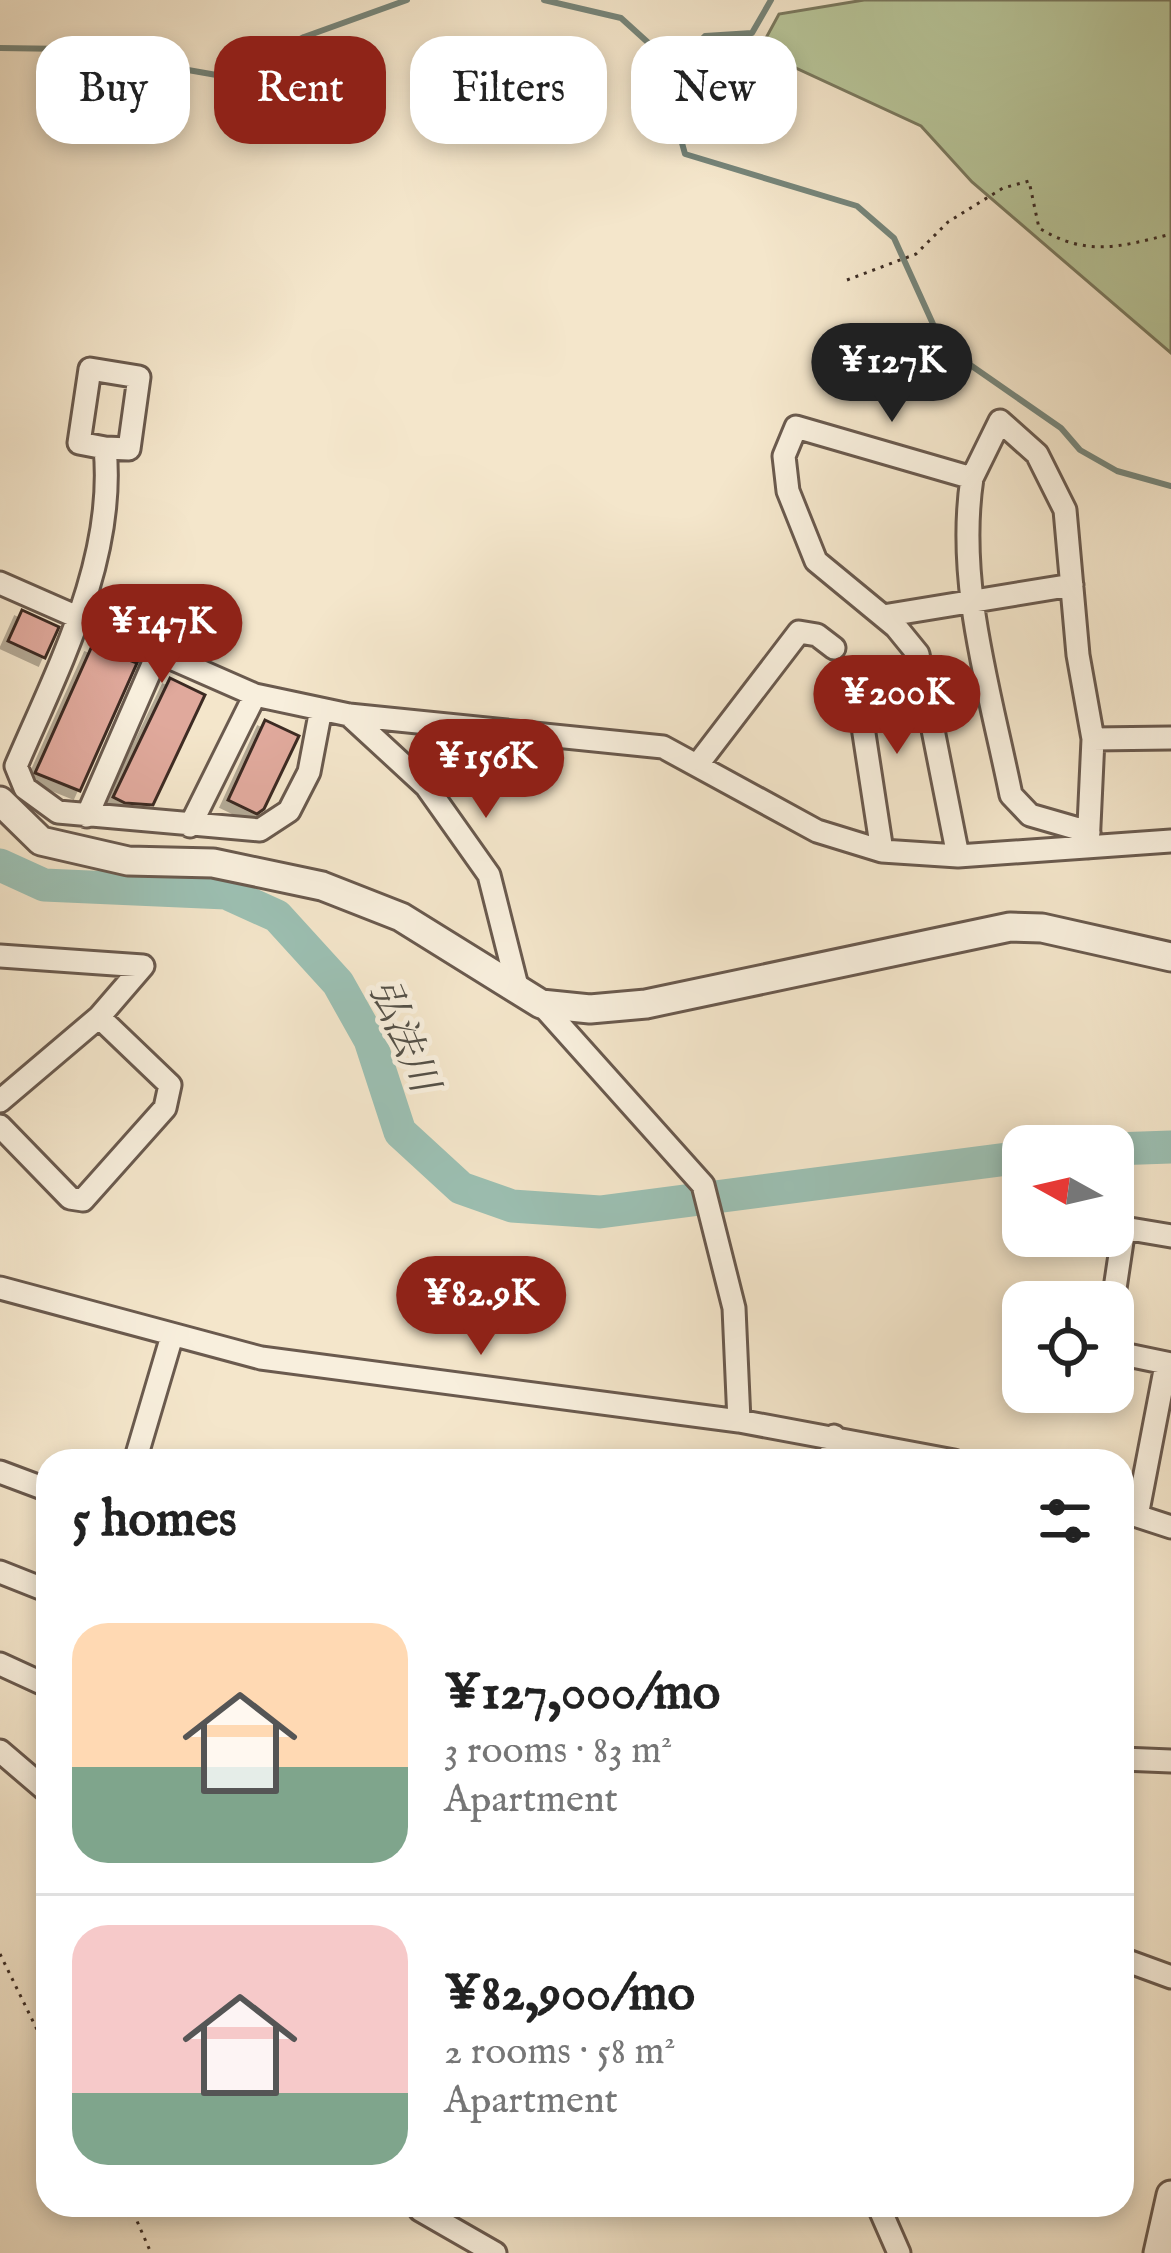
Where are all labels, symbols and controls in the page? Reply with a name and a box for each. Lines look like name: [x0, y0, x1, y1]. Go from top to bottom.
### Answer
chip: Buy: [36, 36, 190, 144]
chip: Rent: [214, 36, 386, 144]
chip: Filters: [410, 36, 607, 144]
chip: New: [631, 36, 797, 144]
pin: ¥127K: [808, 323, 976, 425]
text: ¥127K: [838, 337, 946, 386]
pin: ¥147K: [78, 584, 246, 686]
text: ¥147K: [108, 598, 216, 647]
pin: ¥200K: [813, 655, 981, 757]
text: ¥200K: [840, 669, 954, 718]
pin: ¥156K: [402, 719, 570, 821]
text: ¥156K: [435, 733, 537, 782]
water label: 弘法川: [356, 973, 449, 1103]
north arrow: [1002, 1125, 1134, 1257]
map controls: [1002, 1125, 1134, 1413]
pin: ¥82.9K: [383, 1256, 579, 1358]
text: ¥82.9K: [423, 1270, 539, 1319]
button: locate: [1002, 1281, 1134, 1413]
icon: filters: [1032, 1488, 1098, 1554]
text: 5 homes: [72, 1489, 237, 1554]
text: ¥127,000/mo: [444, 1662, 720, 1727]
icon: home: [168, 1671, 312, 1815]
text: 3 rooms · 83 m²: [444, 1727, 672, 1776]
text: Apartment: [444, 1776, 618, 1825]
text: ¥82,900/mo: [444, 1963, 695, 2028]
icon: home: [168, 1973, 312, 2117]
text: 2 rooms · 58 m²: [444, 2028, 676, 2077]
text: Apartment: [444, 2077, 618, 2126]

